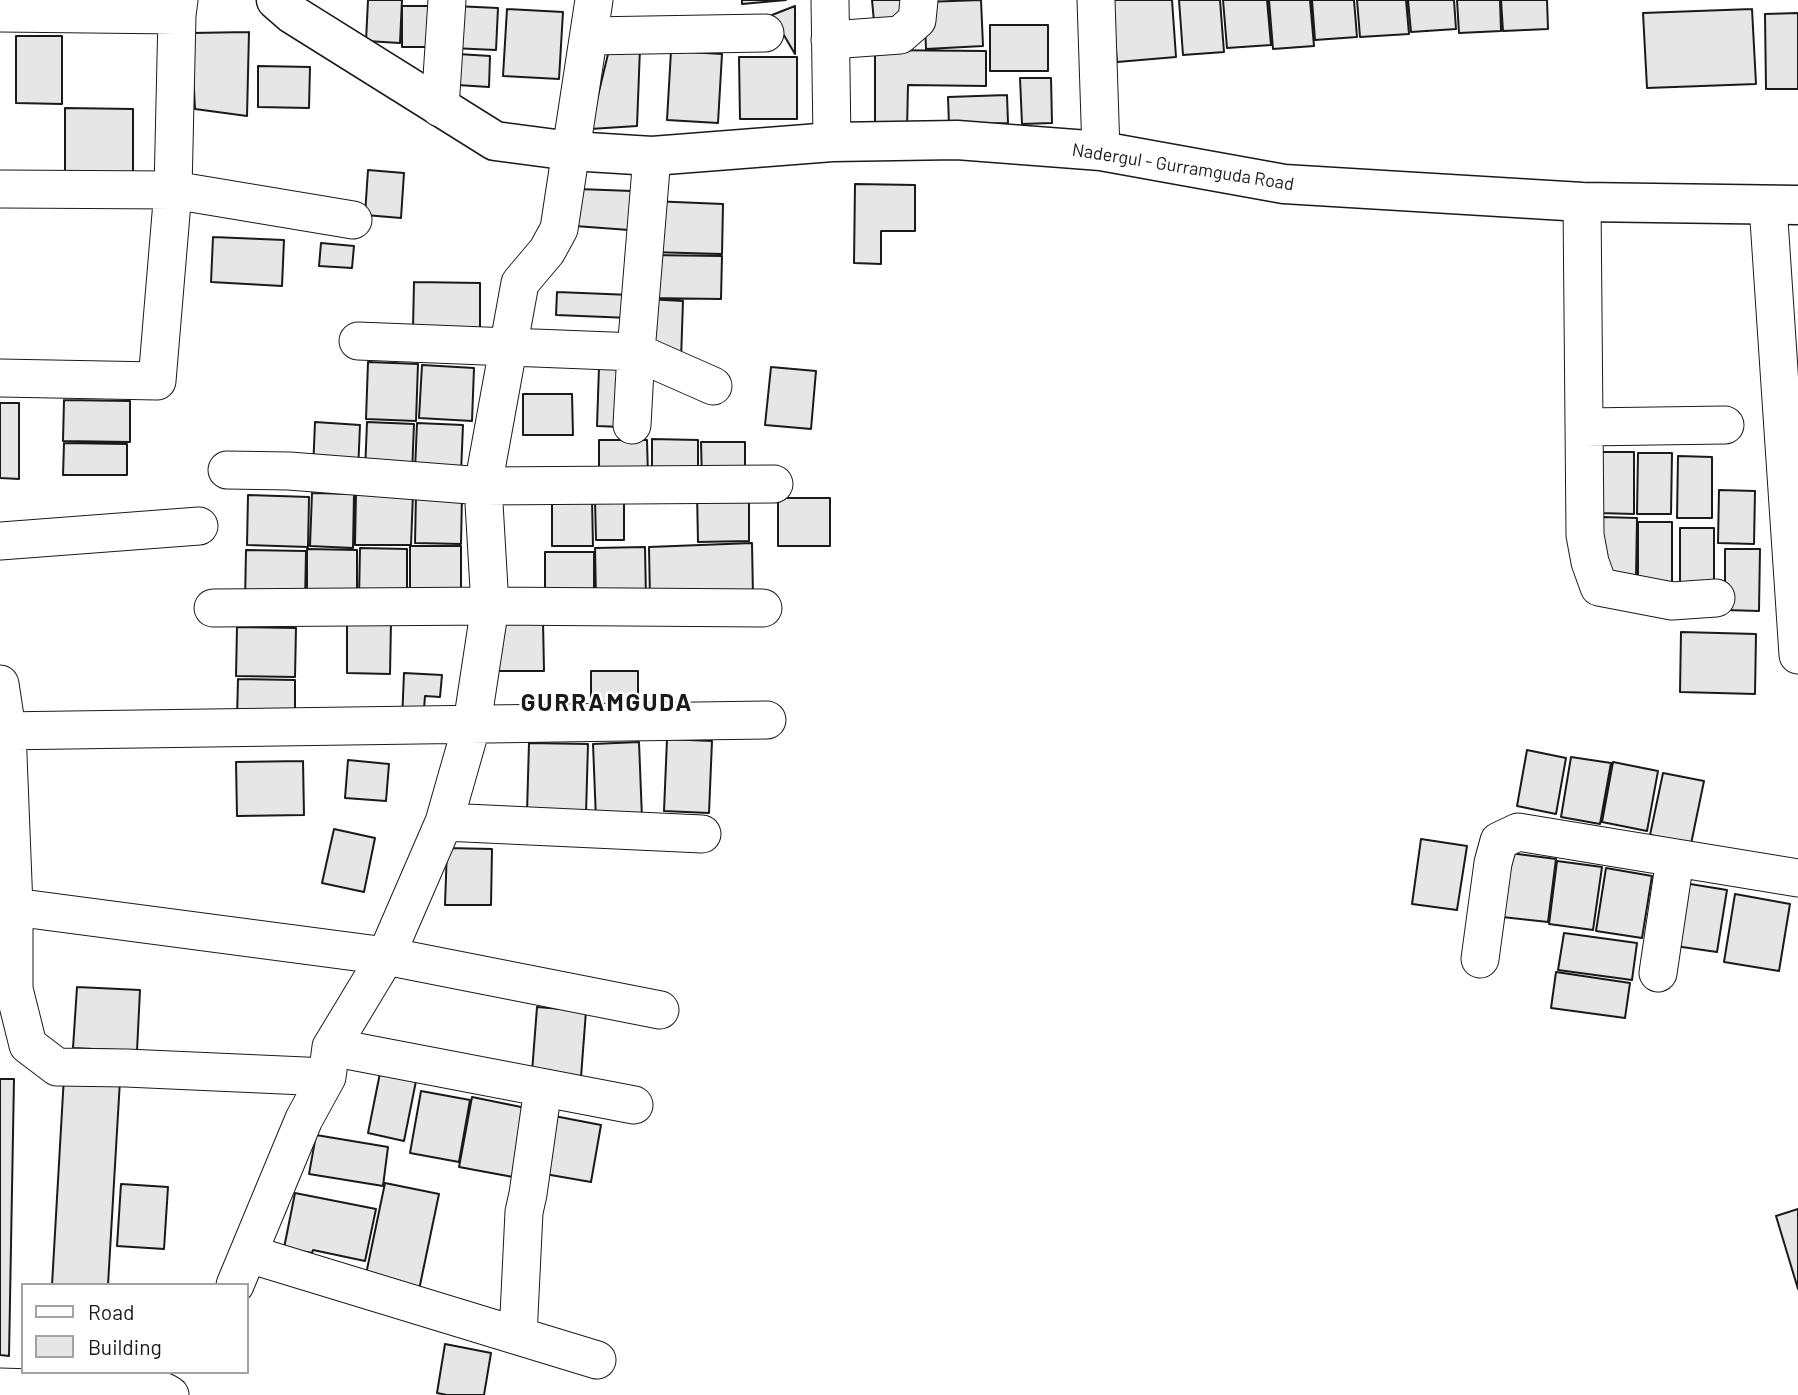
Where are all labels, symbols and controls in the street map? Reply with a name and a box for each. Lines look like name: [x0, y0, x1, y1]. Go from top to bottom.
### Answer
street label: Nadergul - Gurramguda Road: [1071, 139, 1295, 195]
district label: GURRAMGUDA: [522, 689, 692, 717]
legend: [21, 1283, 248, 1374]
text: Road: [88, 1299, 134, 1324]
text: Building: [88, 1334, 162, 1359]

